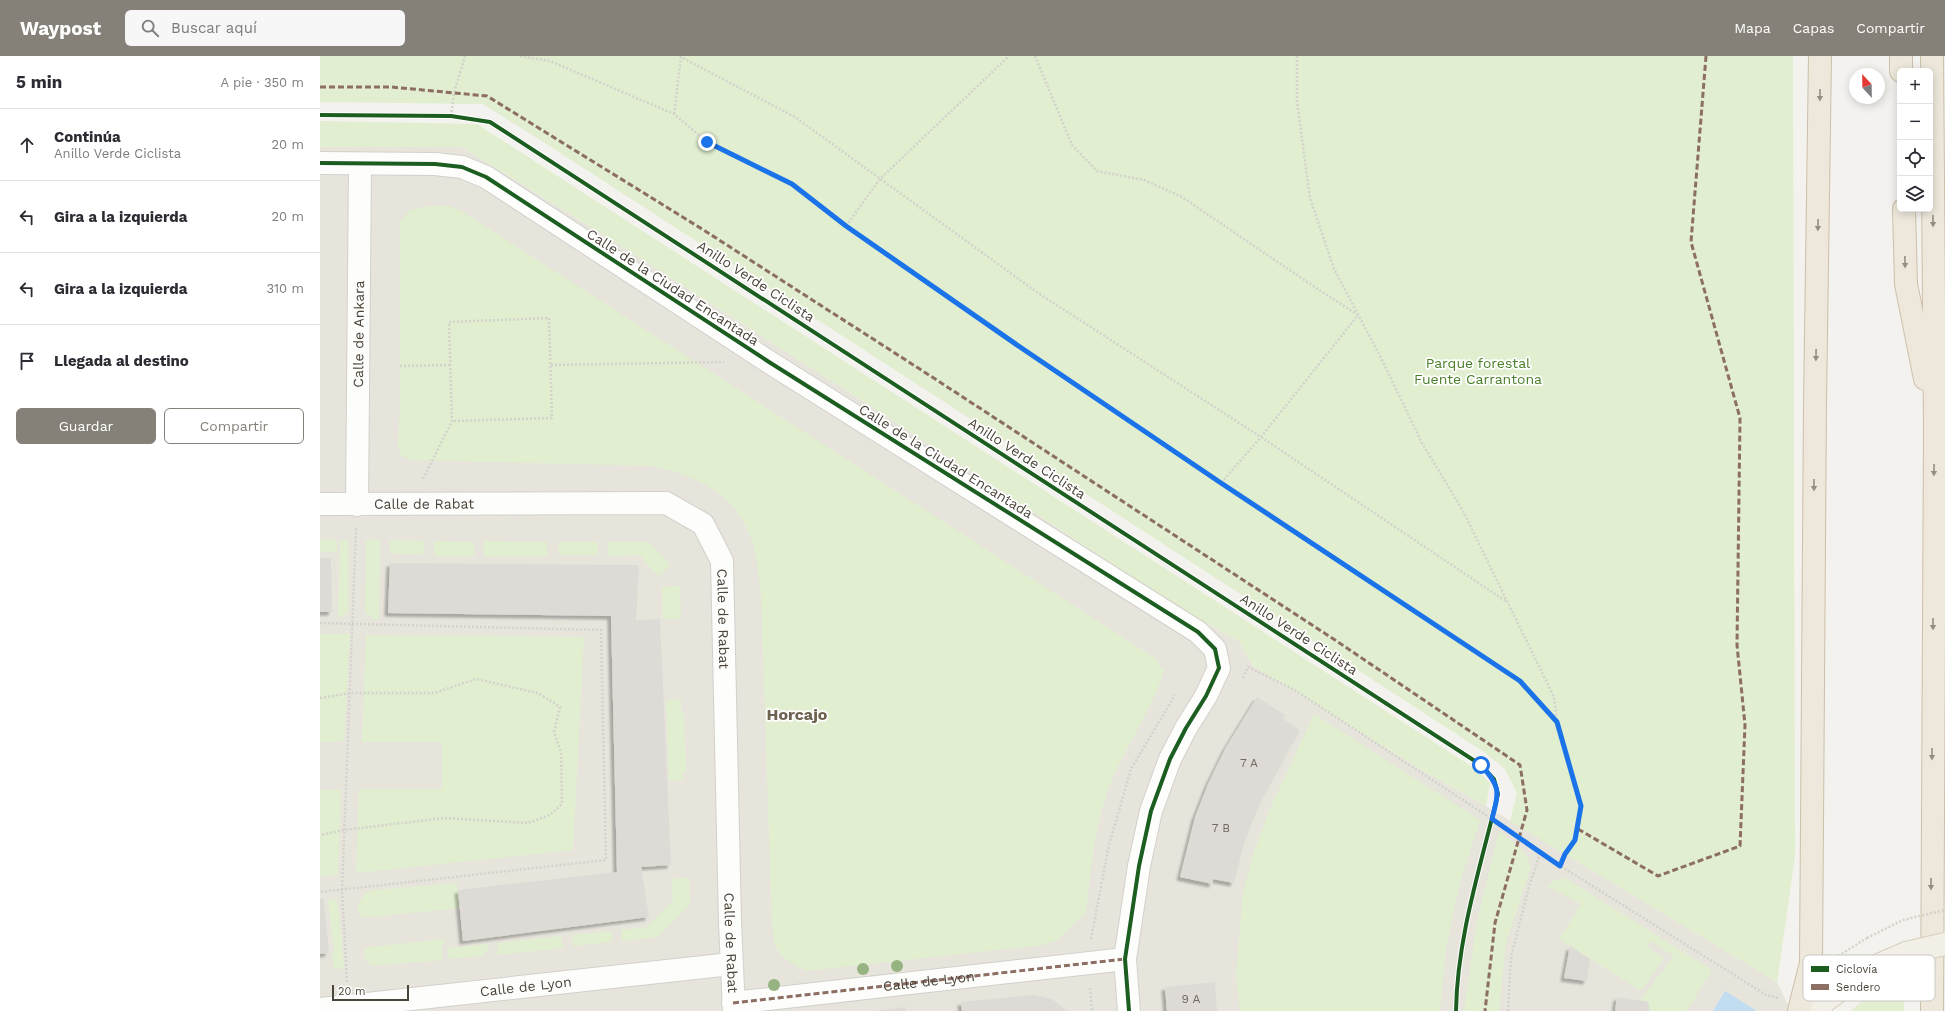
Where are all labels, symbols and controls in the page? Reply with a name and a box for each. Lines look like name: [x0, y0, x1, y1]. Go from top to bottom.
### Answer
search box: [125, 10, 405, 46]
text: Waypost: [20, 17, 101, 40]
icon: search: [139, 17, 161, 39]
text: Buscar aquí: [171, 19, 257, 37]
text: Mapa: [1734, 20, 1771, 36]
text: Capas: [1793, 20, 1834, 36]
text: Compartir: [1856, 20, 1925, 36]
north arrow: [1849, 68, 1885, 104]
map controls: [1897, 68, 1933, 212]
button: +: [1897, 68, 1933, 104]
text: 5 min: [16, 72, 62, 92]
text: A pie · 350 m: [221, 75, 304, 90]
one-way arrow: [1817, 89, 1823, 102]
button: −: [1897, 104, 1933, 140]
text: Continúa: [54, 128, 121, 146]
route end: [698, 133, 716, 151]
icon: ahead: [16, 134, 38, 156]
text: 20 m: [272, 137, 304, 152]
button: locate: [1897, 140, 1933, 176]
text: Anillo Verde Ciclista: [54, 146, 181, 161]
button: layers: [1897, 176, 1933, 212]
icon: left: [16, 206, 38, 228]
text: Gira a la izquierda: [54, 208, 187, 226]
text: 20 m: [272, 209, 304, 224]
one-way arrow: [1930, 215, 1936, 228]
one-way arrow: [1815, 219, 1821, 232]
street label: Calle de la Ciudad Encantada: [584, 225, 762, 349]
street label: Anillo Verde Ciclista: [694, 237, 818, 325]
one-way arrow: [1902, 256, 1908, 269]
icon: left: [16, 278, 38, 300]
text: Gira a la izquierda: [54, 280, 187, 298]
street label: Calle de Ankara: [350, 280, 367, 388]
text: 310 m: [266, 281, 304, 296]
one-way arrow: [1813, 349, 1819, 362]
icon: arrive: [16, 350, 38, 372]
text: Llegada al destino: [54, 352, 189, 370]
park label: Parque forestal Fuente Carrantona: [1414, 355, 1542, 387]
street label: Calle de la Ciudad Encantada: [856, 401, 1036, 521]
button: Guardar: [16, 408, 156, 444]
button: Compartir: [164, 408, 304, 444]
street label: Anillo Verde Ciclista: [965, 414, 1089, 502]
one-way arrow: [1931, 464, 1938, 476]
one-way arrow: [1811, 479, 1818, 491]
street label: Calle de Rabat: [374, 496, 474, 512]
street label: Calle de Rabat: [714, 569, 732, 669]
street label: Anillo Verde Ciclista: [1237, 590, 1361, 678]
one-way arrow: [1930, 618, 1936, 631]
district label: Horcajo: [767, 705, 828, 724]
one-way arrow: [1929, 748, 1935, 761]
house number: 7 A: [1240, 756, 1258, 770]
route start: [1472, 756, 1490, 774]
house number: 7 B: [1212, 821, 1230, 835]
one-way arrow: [1928, 878, 1934, 891]
street label: Calle de Rabat: [721, 893, 741, 993]
legend: [1803, 955, 1935, 1001]
text: Ciclovía: [1836, 963, 1877, 976]
street label: Calle de Lyon: [882, 968, 975, 994]
street label: Calle de Lyon: [479, 974, 572, 999]
text: Sendero: [1836, 981, 1880, 994]
scale bar: [332, 983, 409, 1002]
text: 20 m: [338, 985, 366, 998]
house number: 9 A: [1182, 992, 1201, 1006]

